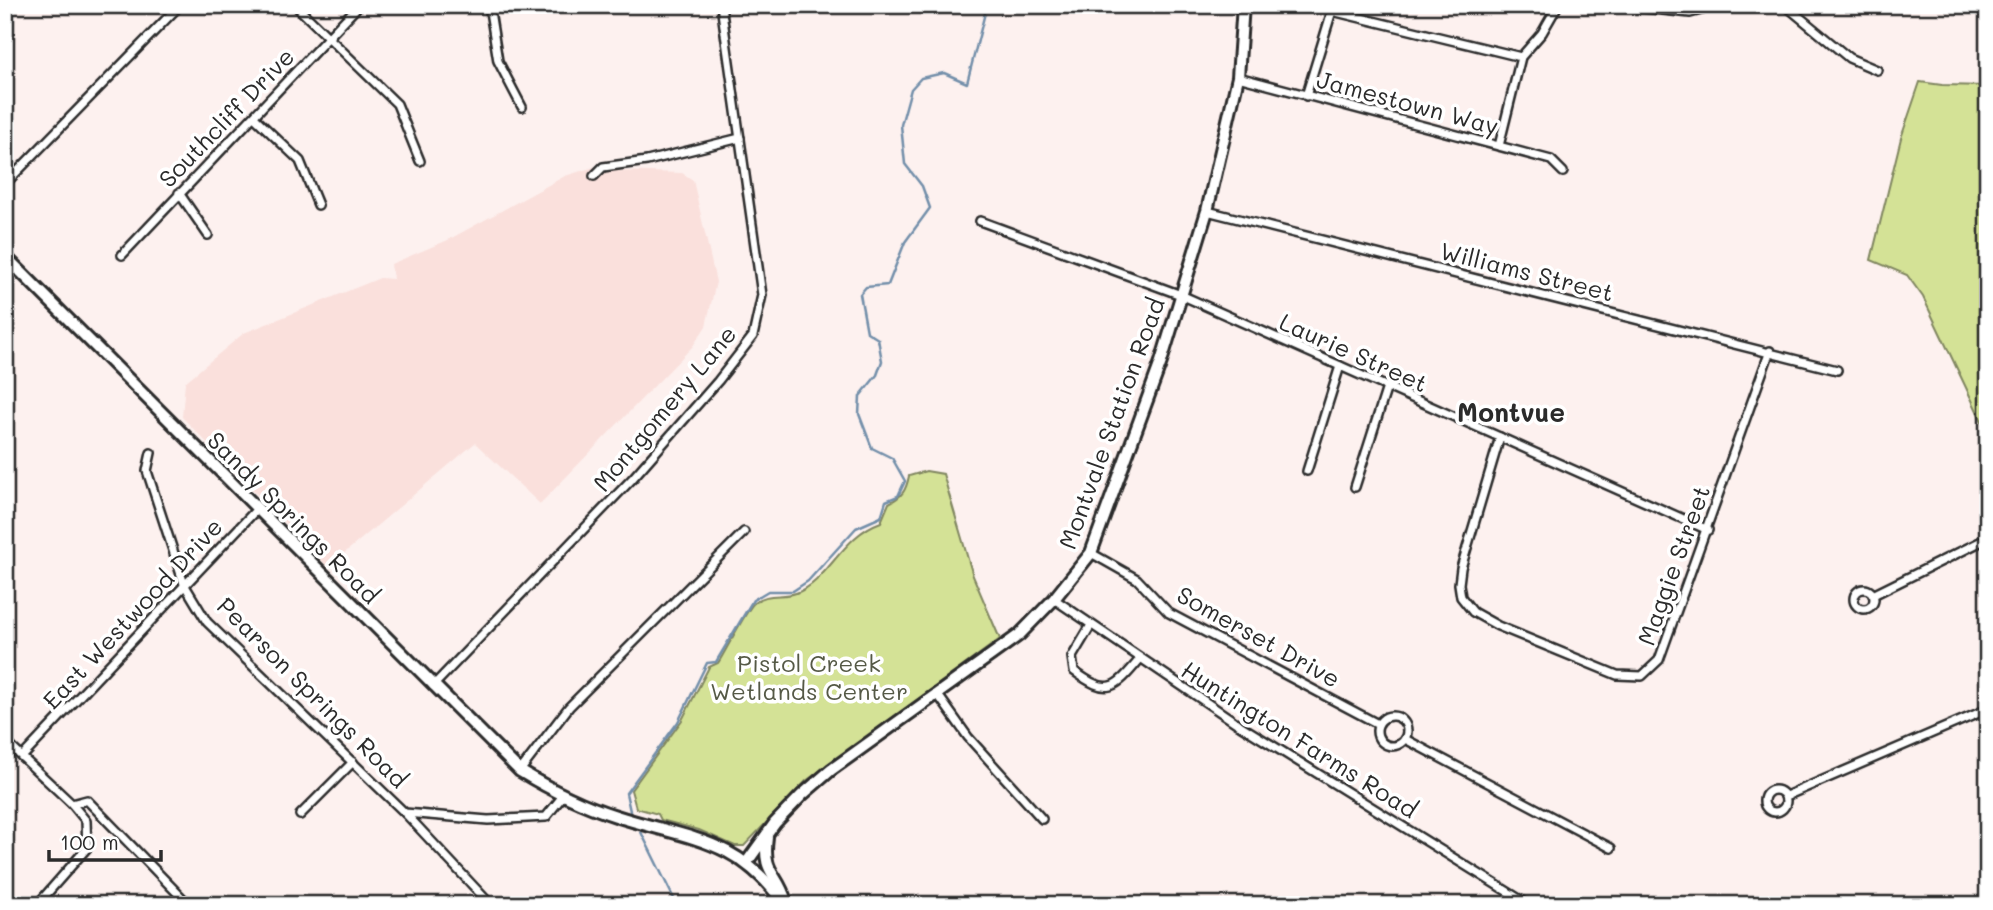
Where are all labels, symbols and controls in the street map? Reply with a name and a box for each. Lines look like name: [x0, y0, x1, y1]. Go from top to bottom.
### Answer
street label: Southcliff Drive: [152, 41, 300, 193]
street label: Jamestown Way: [1314, 63, 1502, 141]
street label: Williams Street: [1437, 234, 1617, 308]
street label: Montvale Station Road: [1051, 293, 1171, 553]
street label: Laurie Street: [1275, 305, 1433, 399]
street label: Montgomery Lane: [585, 319, 743, 497]
district label: Montvue: [1457, 395, 1565, 429]
street label: Sandy Springs Road: [201, 424, 387, 610]
street label: Maggie Street: [1630, 481, 1716, 649]
street label: East Westwood Drive: [35, 511, 229, 715]
street label: Somerset Drive: [1172, 578, 1346, 694]
street label: Pearson Springs Road: [211, 590, 415, 794]
park label: Pistol Creek Wetlands Center: [710, 647, 908, 706]
street label: Huntington Farms Road: [1176, 653, 1424, 825]
scale bar: [49, 819, 161, 863]
text: 100 m: [60, 828, 119, 855]

